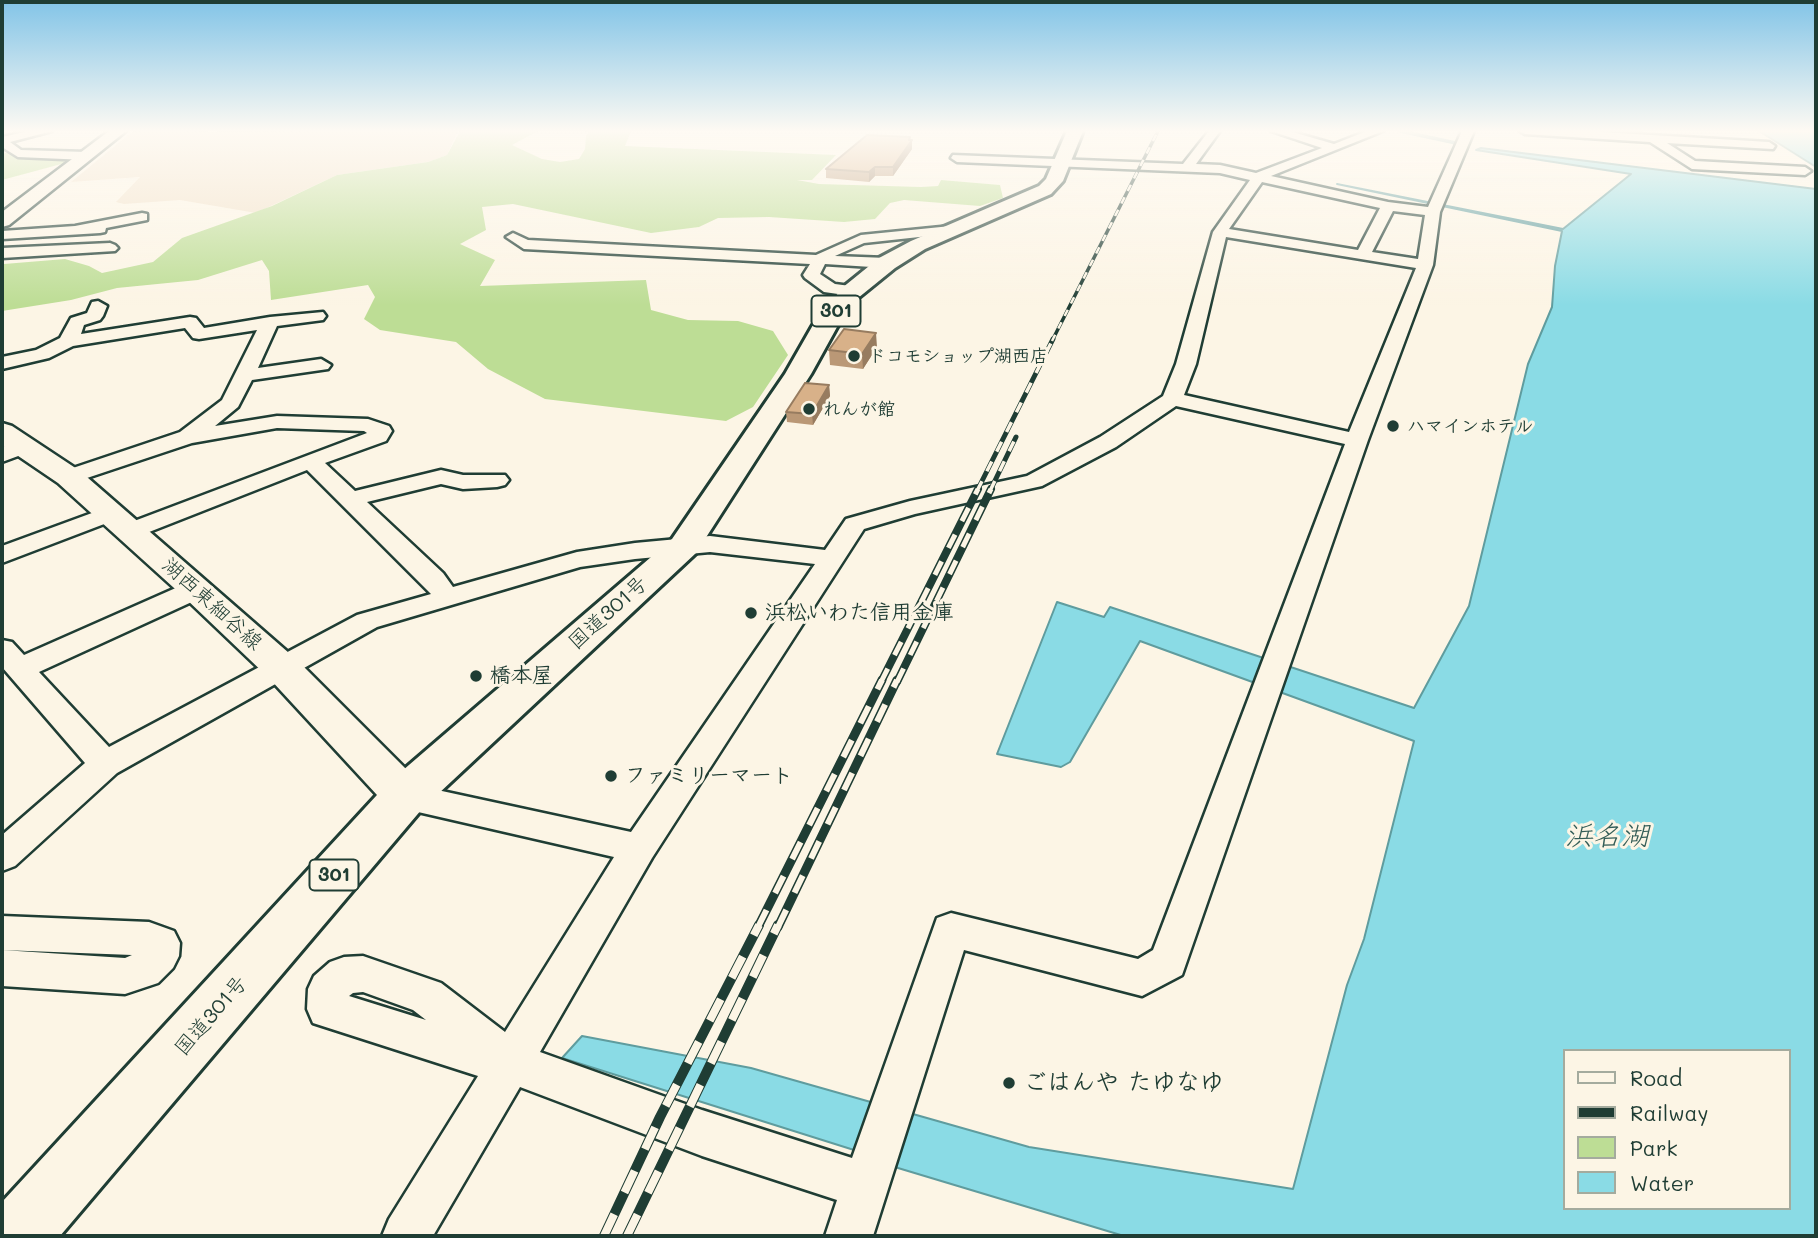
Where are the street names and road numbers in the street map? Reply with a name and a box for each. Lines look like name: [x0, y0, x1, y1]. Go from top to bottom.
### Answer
road number: 301: [812, 296, 860, 326]
street label: 湖西東細谷線: [157, 552, 267, 656]
street label: 国道301号: [563, 571, 653, 655]
road number: 301: [310, 860, 358, 890]
street label: 国道301号: [169, 971, 253, 1061]

